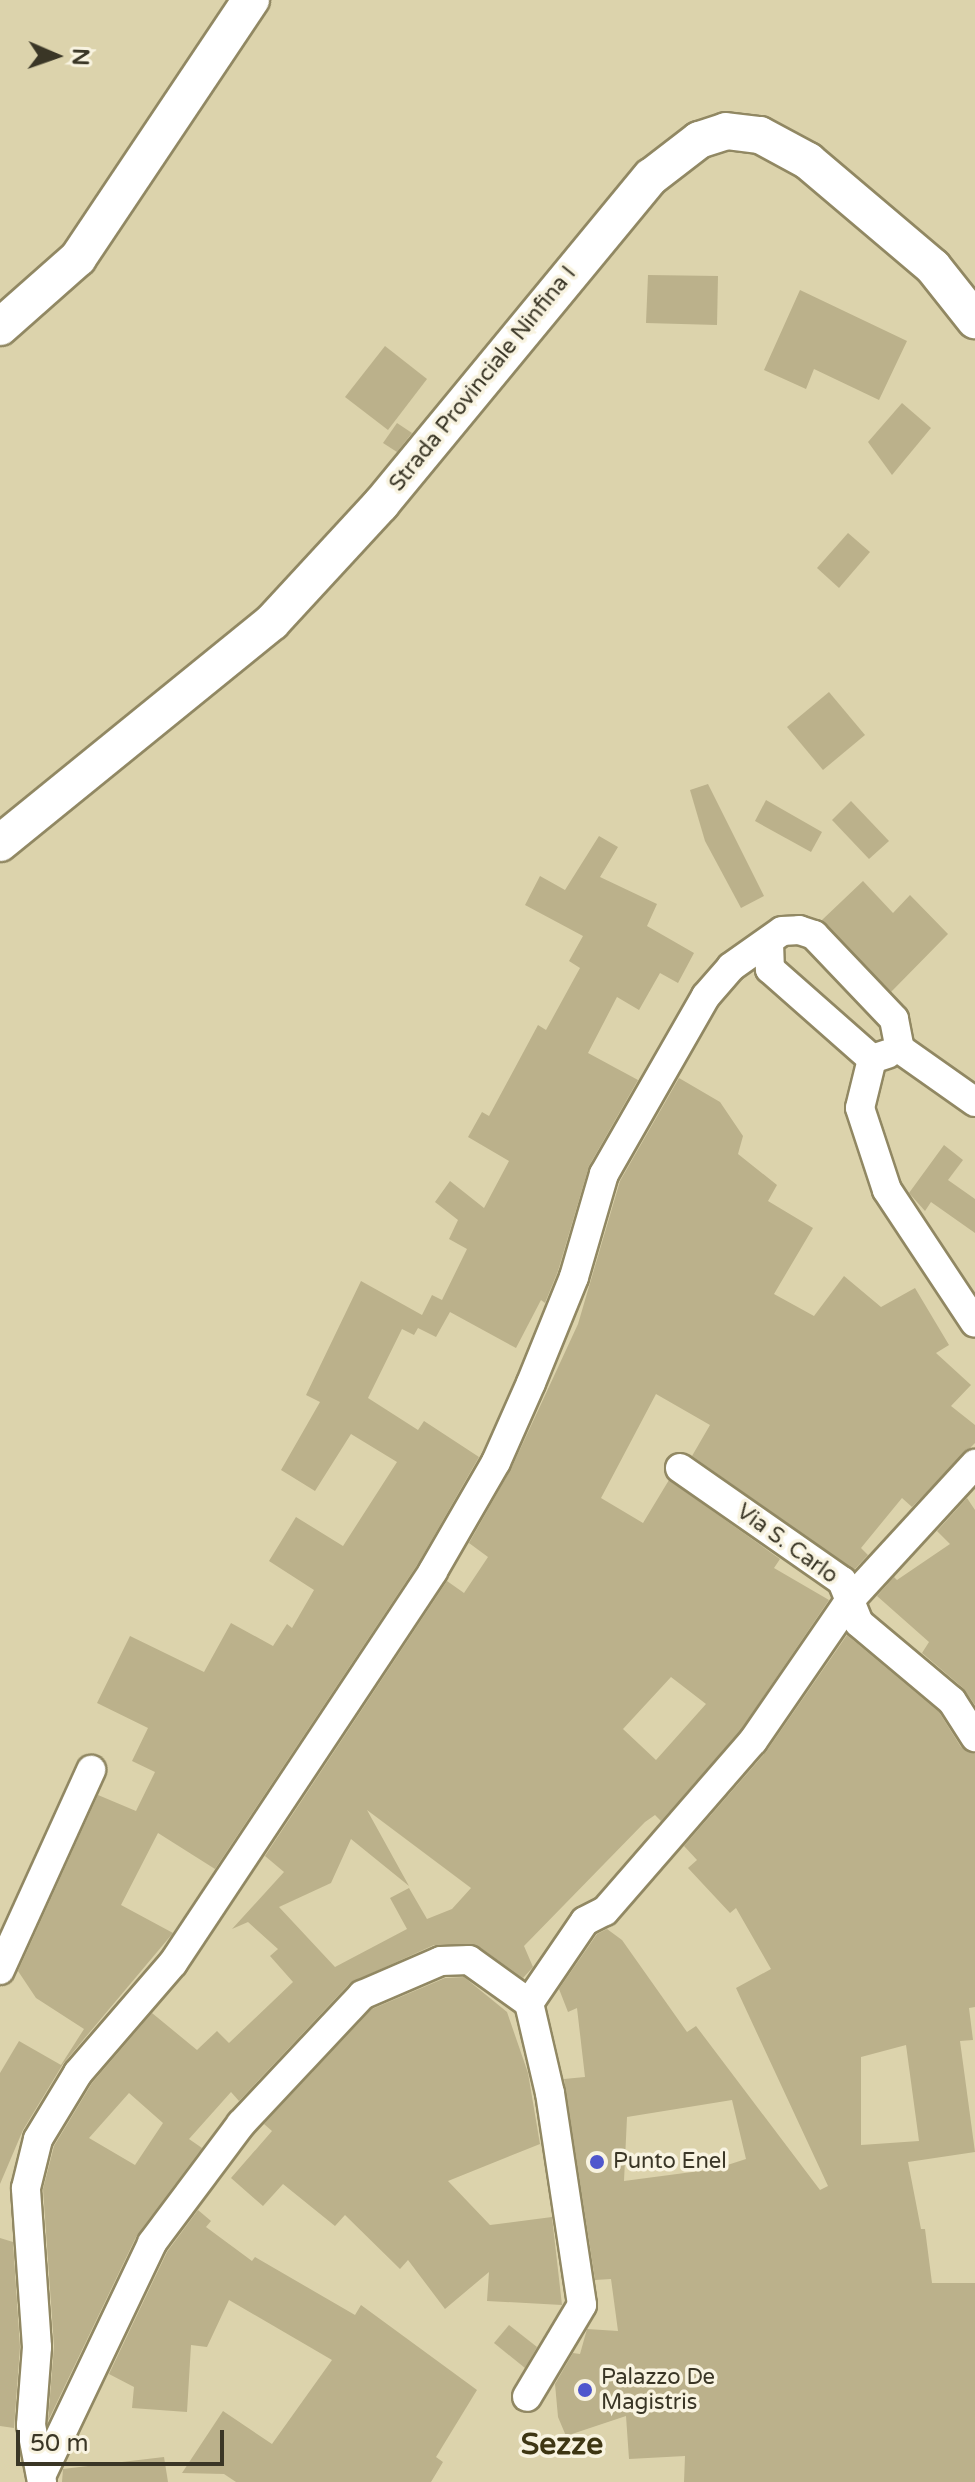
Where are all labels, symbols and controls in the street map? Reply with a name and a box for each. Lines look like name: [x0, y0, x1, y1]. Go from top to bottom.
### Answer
north arrow: [16, 16, 96, 96]
text: N: [67, 48, 93, 66]
street label: Strada Provinciale Ninfina I: [384, 261, 582, 497]
street label: Via S. Carlo: [731, 1498, 843, 1590]
place label: Punto Enel: [613, 2149, 727, 2175]
marker: Punto Enel: [588, 2153, 606, 2171]
place label: Palazzo De Magistris: [601, 2364, 715, 2416]
marker: Palazzo De Magistris: [576, 2381, 594, 2399]
scale bar: [20, 2414, 228, 2464]
district label: Sezze: [521, 2427, 603, 2463]
text: 50 m: [30, 2429, 88, 2458]

